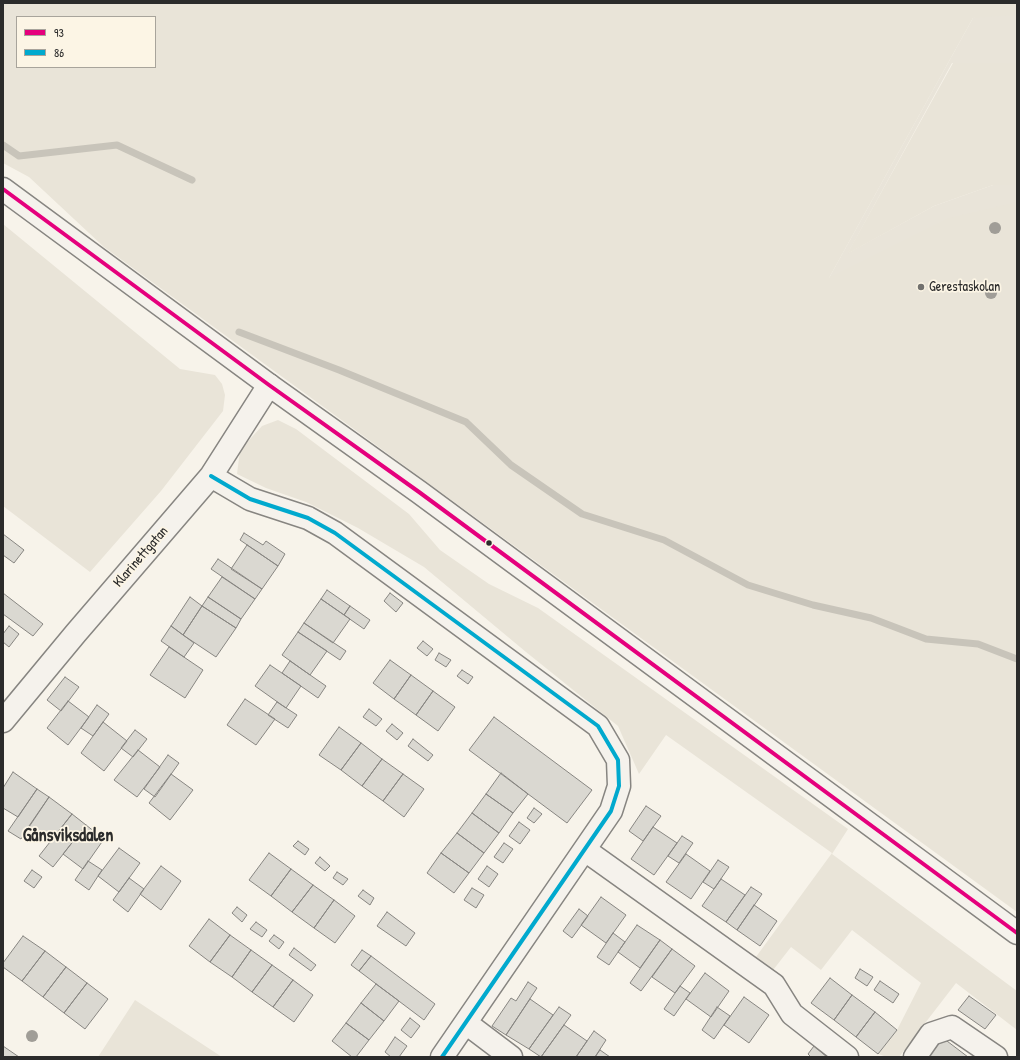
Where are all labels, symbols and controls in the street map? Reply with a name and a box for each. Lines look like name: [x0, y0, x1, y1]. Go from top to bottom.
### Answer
legend: [16, 16, 156, 68]
text: 93: [54, 24, 64, 41]
text: 86: [54, 44, 64, 61]
place label: Gerestaskolan: [929, 279, 1000, 295]
marker: Gerestaskolan: [916, 282, 926, 292]
street label: Klarinettgatan: [110, 523, 172, 591]
unlabelled marker: [484, 538, 494, 548]
district label: Gånsviksdalen: [23, 825, 113, 847]

